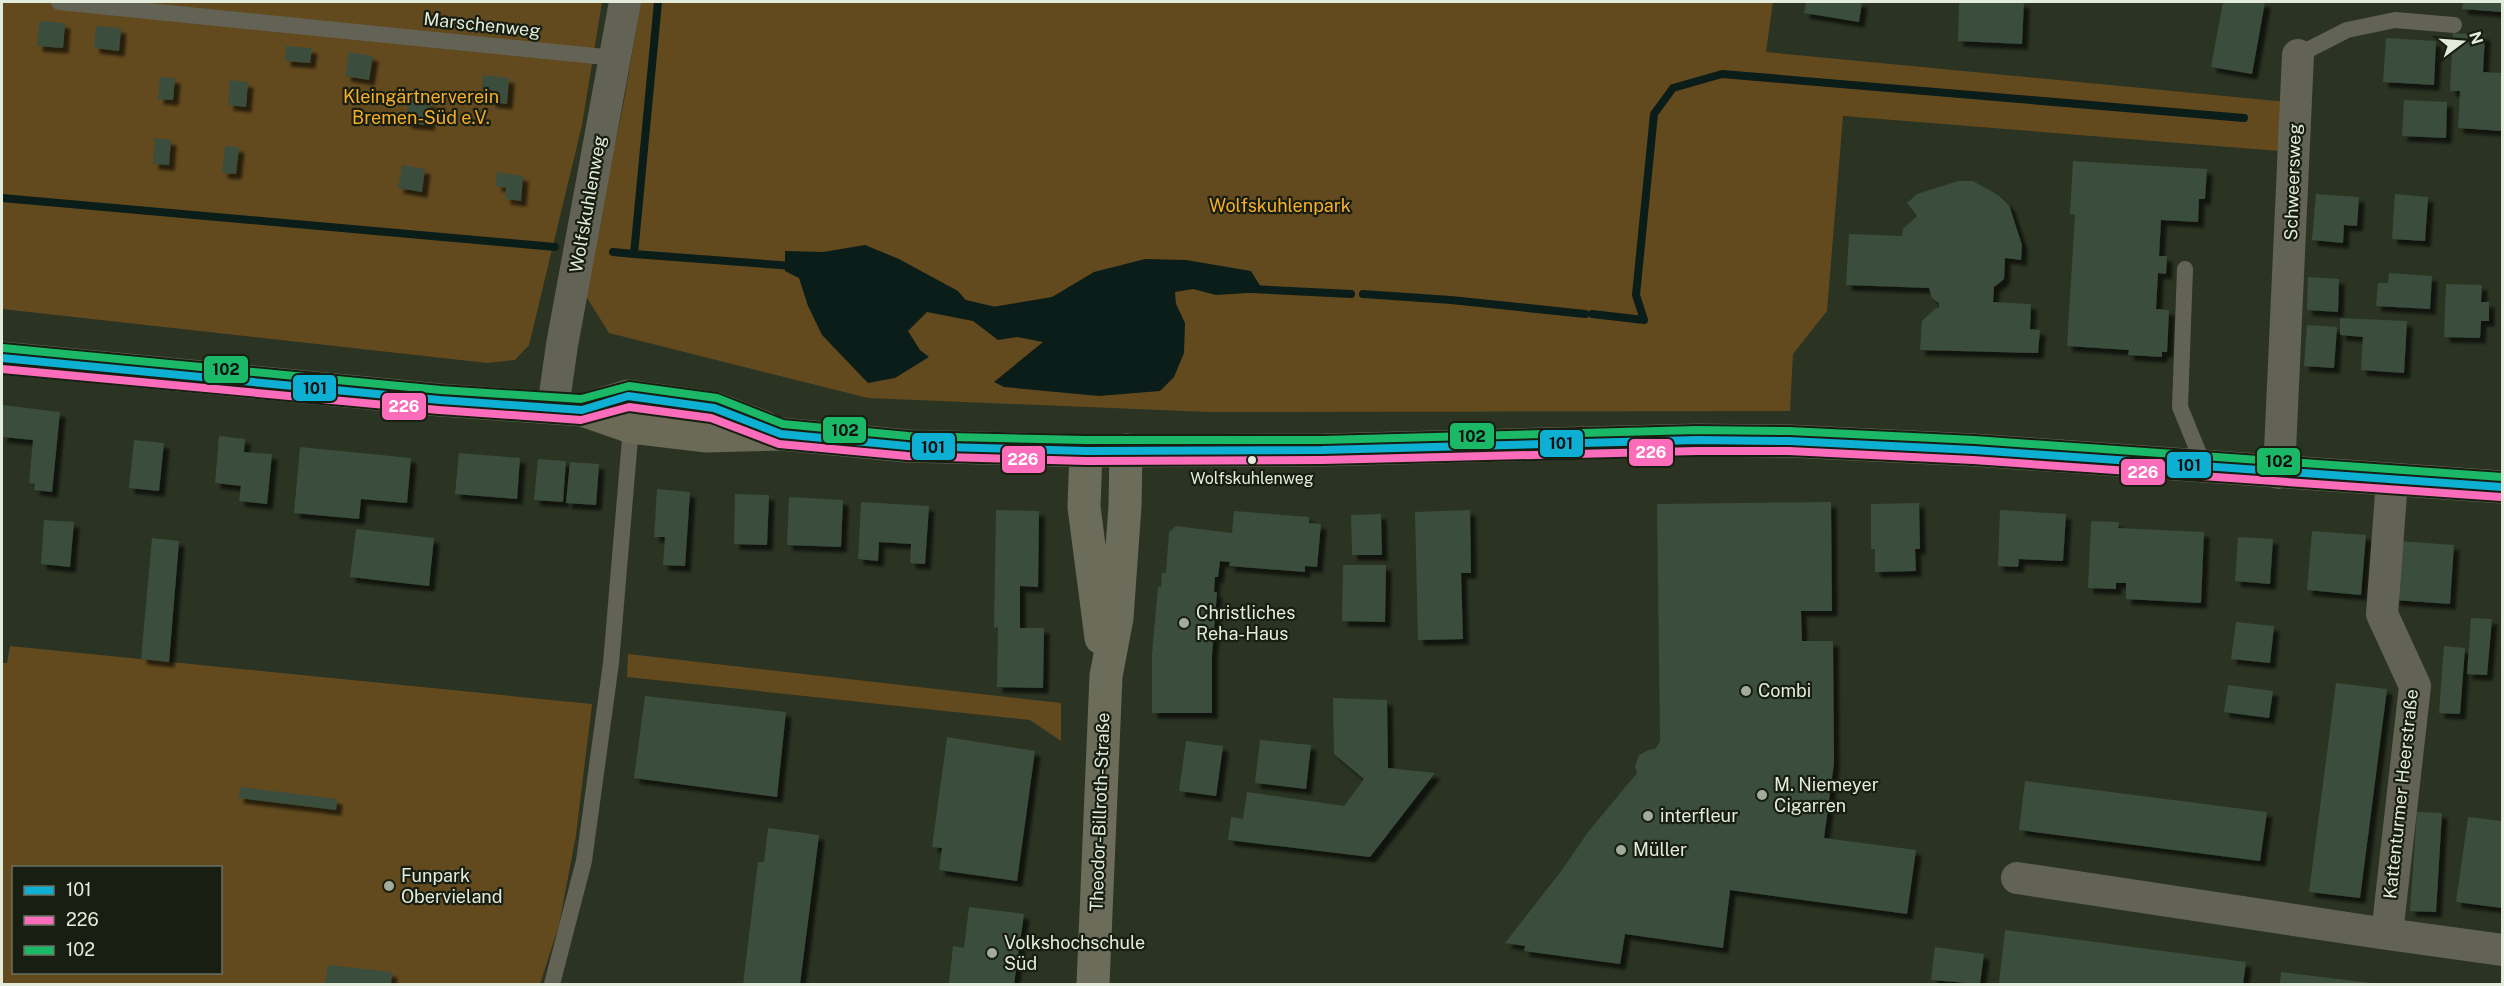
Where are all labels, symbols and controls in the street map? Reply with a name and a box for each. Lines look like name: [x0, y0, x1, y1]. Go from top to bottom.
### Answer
street label: Marschenweg: [423, 8, 542, 41]
north arrow: [2432, 12, 2492, 72]
text: N: [2465, 29, 2487, 47]
park label: Kleingärtnerverein Bremen-Süd e.V.: [343, 86, 499, 128]
street label: Schweersweg: [2280, 123, 2305, 241]
street label: Wolfskuhlenweg: [565, 134, 610, 274]
park label: Wolfskuhlenpark: [1209, 195, 1351, 216]
line badge: 102: [203, 355, 249, 384]
text: 102: [212, 360, 240, 379]
line badge: 101: [292, 374, 337, 402]
text: 101: [303, 379, 327, 398]
line badge: 226: [381, 392, 427, 421]
text: 226: [389, 397, 419, 416]
line badge: 102: [822, 416, 867, 444]
text: 102: [831, 421, 859, 440]
line badge: 102: [1449, 422, 1495, 450]
text: 102: [1458, 427, 1486, 446]
line badge: 101: [1539, 429, 1584, 458]
line badge: 101: [911, 432, 956, 461]
text: 101: [1549, 434, 1573, 453]
text: 101: [921, 438, 945, 457]
line badge: 226: [1628, 438, 1674, 467]
text: 226: [1636, 443, 1666, 462]
line badge: 226: [1001, 445, 1046, 474]
line badge: 102: [2256, 447, 2301, 476]
text: 226: [1008, 450, 1038, 469]
line badge: 101: [2166, 451, 2212, 479]
text: 102: [2265, 452, 2293, 471]
marker: Wolfskuhlenweg: [1246, 454, 1258, 466]
text: 101: [2177, 456, 2201, 475]
line badge: 226: [2120, 458, 2166, 486]
text: 226: [2128, 463, 2158, 482]
place label: Wolfskuhlenweg: [1190, 469, 1314, 488]
place label: Christliches Reha-Haus: [1196, 602, 1295, 644]
marker: Christliches Reha-Haus: [1177, 616, 1191, 630]
place label: Combi: [1758, 680, 1811, 701]
marker: Combi: [1739, 684, 1753, 698]
street label: Kattenturmer Heerstraße: [2379, 688, 2422, 900]
street label: Theodor-Billroth-Straße: [1086, 712, 1113, 912]
place label: M. Niemeyer Cigarren: [1774, 774, 1879, 816]
marker: M. Niemeyer Cigarren: [1755, 788, 1769, 802]
place label: interfleur: [1660, 805, 1738, 826]
marker: interfleur: [1641, 809, 1655, 823]
place label: Müller: [1633, 839, 1687, 860]
marker: Müller: [1614, 843, 1628, 857]
place label: Funpark Obervieland: [401, 865, 502, 907]
legend: [12, 866, 222, 974]
text: 101: [66, 879, 92, 900]
marker: Funpark Obervieland: [382, 879, 396, 893]
text: 226: [66, 909, 99, 930]
place label: Volkshochschule Süd: [1004, 932, 1145, 974]
text: 102: [66, 939, 95, 960]
marker: Volkshochschule Süd: [985, 946, 999, 960]

